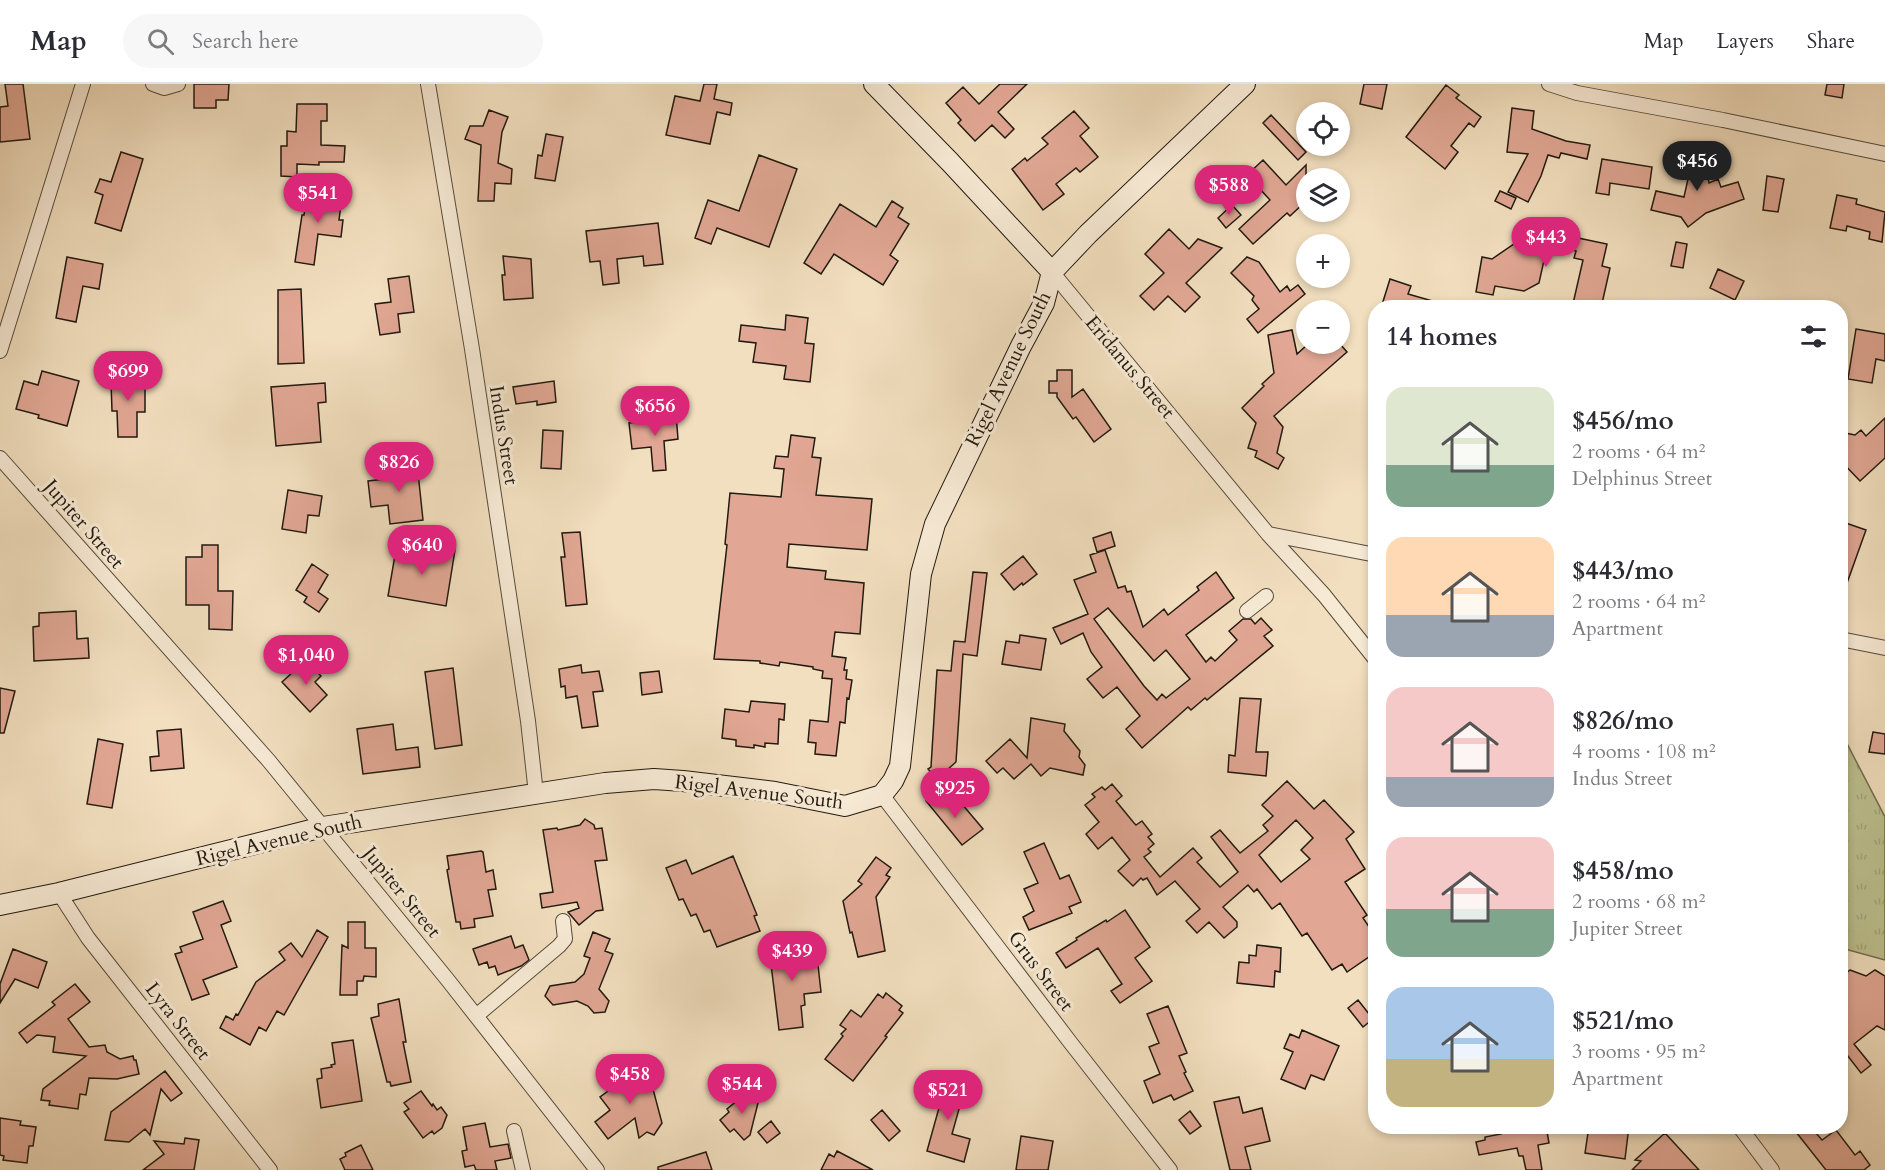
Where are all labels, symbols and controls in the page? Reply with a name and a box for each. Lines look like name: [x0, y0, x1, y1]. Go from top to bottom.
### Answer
search box: [123, 14, 543, 68]
text: Map: [30, 22, 87, 60]
icon: search: [144, 25, 177, 58]
text: Search here: [192, 26, 299, 56]
text: Map: [1644, 27, 1684, 56]
text: Layers: [1717, 27, 1774, 56]
text: Share: [1807, 27, 1855, 56]
map controls: [1296, 102, 1350, 354]
button: locate: [1296, 102, 1350, 156]
pin: $456: [1661, 141, 1733, 192]
text: $456: [1677, 147, 1717, 174]
pin: $588: [1193, 165, 1265, 216]
button: layers: [1296, 168, 1350, 222]
text: $588: [1209, 171, 1249, 198]
pin: $541: [282, 173, 354, 224]
text: $541: [298, 179, 338, 206]
pin: $443: [1510, 217, 1582, 268]
text: $443: [1526, 223, 1566, 250]
button: +: [1296, 234, 1350, 288]
street label: Rigel Avenue South: [959, 287, 1057, 451]
button: −: [1296, 300, 1350, 354]
street label: Eridanus Street: [1079, 310, 1182, 425]
text: 14 homes: [1386, 319, 1497, 354]
icon: filters: [1797, 320, 1830, 353]
pin: $699: [92, 351, 164, 402]
text: $699: [108, 357, 148, 384]
street label: Indus Street: [483, 384, 525, 487]
pin: $656: [619, 386, 691, 437]
text: $656: [635, 392, 675, 419]
text: $456/mo: [1572, 403, 1674, 438]
icon: home: [1434, 411, 1506, 483]
text: 2 rooms · 64 m²: [1572, 438, 1705, 465]
pin: $826: [363, 442, 435, 493]
text: $826: [379, 448, 419, 475]
text: Delphinus Street: [1572, 465, 1712, 492]
street label: Jupiter Street: [36, 471, 131, 575]
pin: $640: [386, 525, 458, 576]
text: $640: [402, 531, 442, 558]
text: $443/mo: [1572, 553, 1674, 588]
icon: home: [1434, 561, 1506, 633]
text: 2 rooms · 64 m²: [1572, 588, 1705, 615]
text: Apartment: [1572, 615, 1663, 642]
pin: $1,040: [257, 635, 355, 686]
text: $1,040: [277, 641, 335, 668]
text: $826/mo: [1572, 703, 1674, 738]
icon: home: [1434, 711, 1506, 783]
text: 4 rooms · 108 m²: [1572, 738, 1716, 765]
text: Indus Street: [1572, 765, 1672, 792]
street label: Rigel Avenue South: [673, 768, 845, 816]
pin: $925: [919, 768, 991, 819]
text: $925: [935, 774, 975, 801]
street label: Rigel Avenue South: [193, 808, 365, 872]
street label: Jupiter Street: [355, 838, 448, 944]
text: $458/mo: [1572, 853, 1674, 888]
icon: home: [1434, 861, 1506, 933]
text: 2 rooms · 68 m²: [1572, 888, 1705, 915]
text: Jupiter Street: [1572, 915, 1682, 942]
street label: Grus Street: [1002, 925, 1081, 1017]
pin: $439: [756, 931, 828, 982]
text: $439: [772, 937, 812, 964]
street label: Lyra Street: [139, 976, 217, 1066]
text: $521/mo: [1572, 1003, 1674, 1038]
icon: home: [1434, 1011, 1506, 1083]
text: 3 rooms · 95 m²: [1572, 1038, 1705, 1065]
pin: $458: [594, 1054, 666, 1105]
text: $458: [610, 1060, 650, 1087]
pin: $544: [706, 1064, 778, 1115]
text: Apartment: [1572, 1065, 1663, 1092]
text: $544: [722, 1070, 762, 1097]
pin: $521: [912, 1070, 984, 1121]
text: $521: [928, 1076, 968, 1103]

